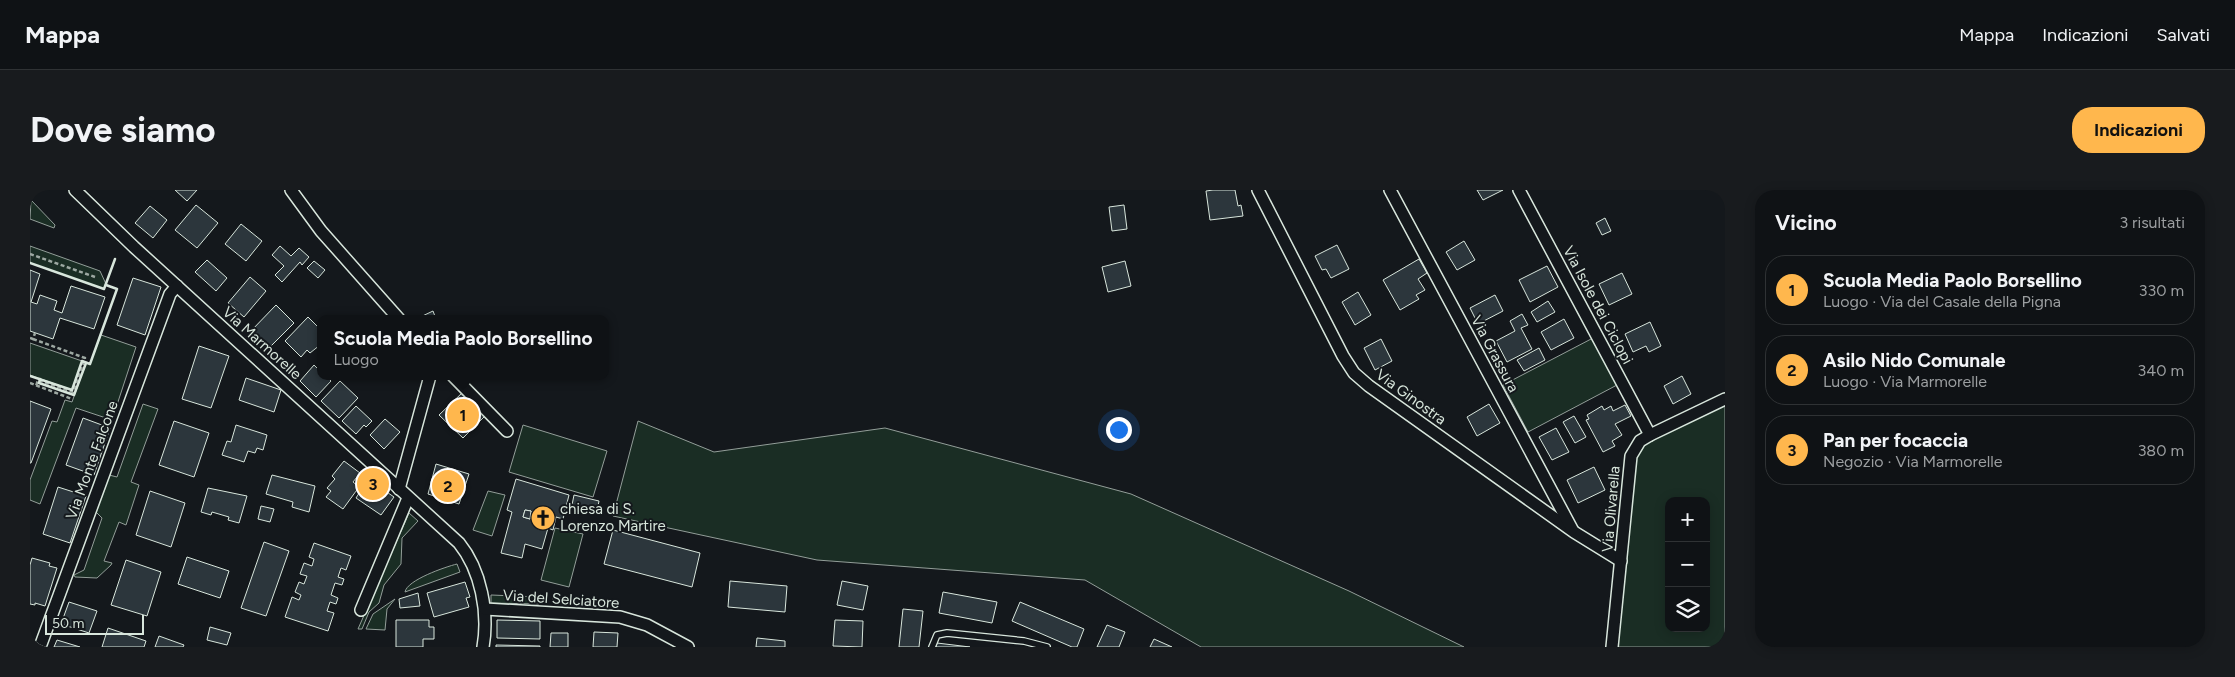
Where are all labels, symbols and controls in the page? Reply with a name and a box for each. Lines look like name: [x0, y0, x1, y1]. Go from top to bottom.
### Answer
text: Mappa: [25, 20, 100, 49]
text: Mappa: [1959, 24, 2014, 46]
text: Indicazioni: [2042, 24, 2128, 46]
text: Salvati: [2156, 24, 2210, 46]
button: Indicazioni: [2072, 107, 2205, 153]
text: Dove siamo: [30, 109, 216, 151]
text: Vicino: [1775, 210, 1837, 235]
text: 3 risultati: [2119, 213, 2185, 232]
street label: Via Isole dei Ciclopi: [1559, 243, 1637, 367]
text: Scuola Media Paolo Borsellino: [1823, 269, 2082, 292]
text: 1: [1789, 281, 1795, 300]
text: 330 m: [2139, 281, 2184, 300]
text: Luogo · Via del Casale della Pigna: [1823, 292, 2061, 311]
street label: Via Marmorelle: [219, 303, 305, 383]
street label: Via Grassura: [1467, 313, 1523, 395]
popup: [317, 315, 609, 380]
text: Scuola Media Paolo Borsellino: [334, 327, 592, 350]
text: Asilo Nido Comunale: [1823, 349, 2005, 372]
text: Luogo: [334, 350, 379, 369]
text: 2: [1787, 361, 1797, 380]
text: 340 m: [2138, 361, 2184, 380]
street label: Via Ginostra: [1372, 365, 1450, 429]
text: Luogo · Via Marmorelle: [1823, 372, 1987, 391]
pin: 1: [447, 396, 479, 434]
street label: Via Monte Falcone: [62, 398, 122, 522]
your location: [1106, 417, 1132, 443]
text: Pan per focaccia: [1823, 429, 1968, 452]
text: 3: [1788, 441, 1796, 460]
text: 380 m: [2138, 441, 2184, 460]
text: Negozio · Via Marmorelle: [1823, 452, 2002, 471]
pin: 3: [357, 465, 389, 503]
street label: Via Olivarella: [1598, 465, 1624, 553]
pin: 2: [432, 467, 464, 505]
map controls: [1665, 497, 1710, 632]
button: +: [1665, 497, 1710, 542]
place label: chiesa di S. Lorenzo Martire: [560, 500, 666, 535]
church icon: chiesa di S. Lorenzo Martire: [530, 505, 556, 531]
button: −: [1665, 542, 1710, 587]
street label: Via del Selciatore: [502, 586, 620, 612]
button: layers: [1665, 587, 1710, 632]
scale bar: [45, 612, 144, 635]
text: 50 m: [52, 615, 84, 632]

